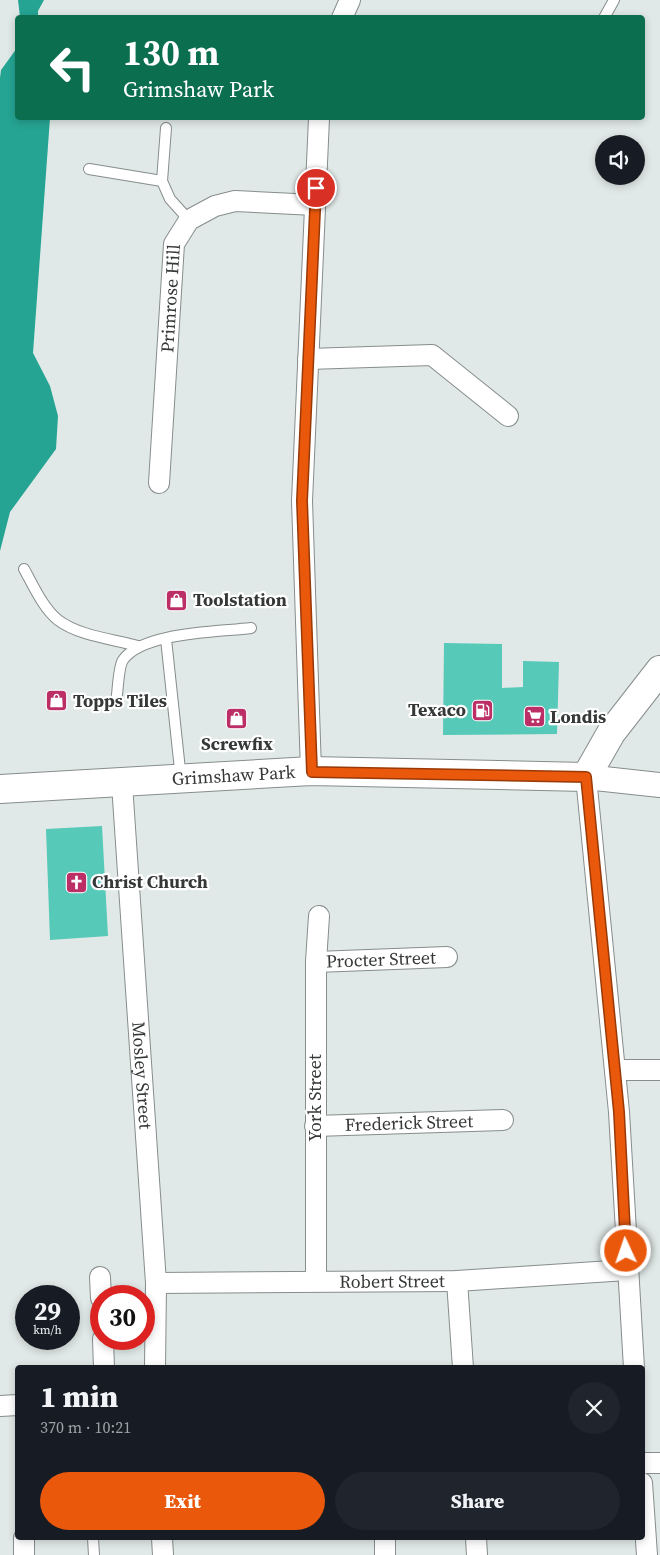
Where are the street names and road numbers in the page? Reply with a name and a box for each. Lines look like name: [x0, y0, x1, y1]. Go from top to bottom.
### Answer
street label: Primrose Hill: [154, 243, 186, 353]
street label: Grimshaw Park: [171, 759, 296, 791]
street label: Procter Street: [325, 944, 437, 974]
street label: Mosley Street: [126, 1021, 158, 1130]
street label: York Street: [302, 1054, 327, 1142]
street label: Frederick Street: [344, 1108, 474, 1137]
street label: Robert Street: [339, 1268, 445, 1294]

